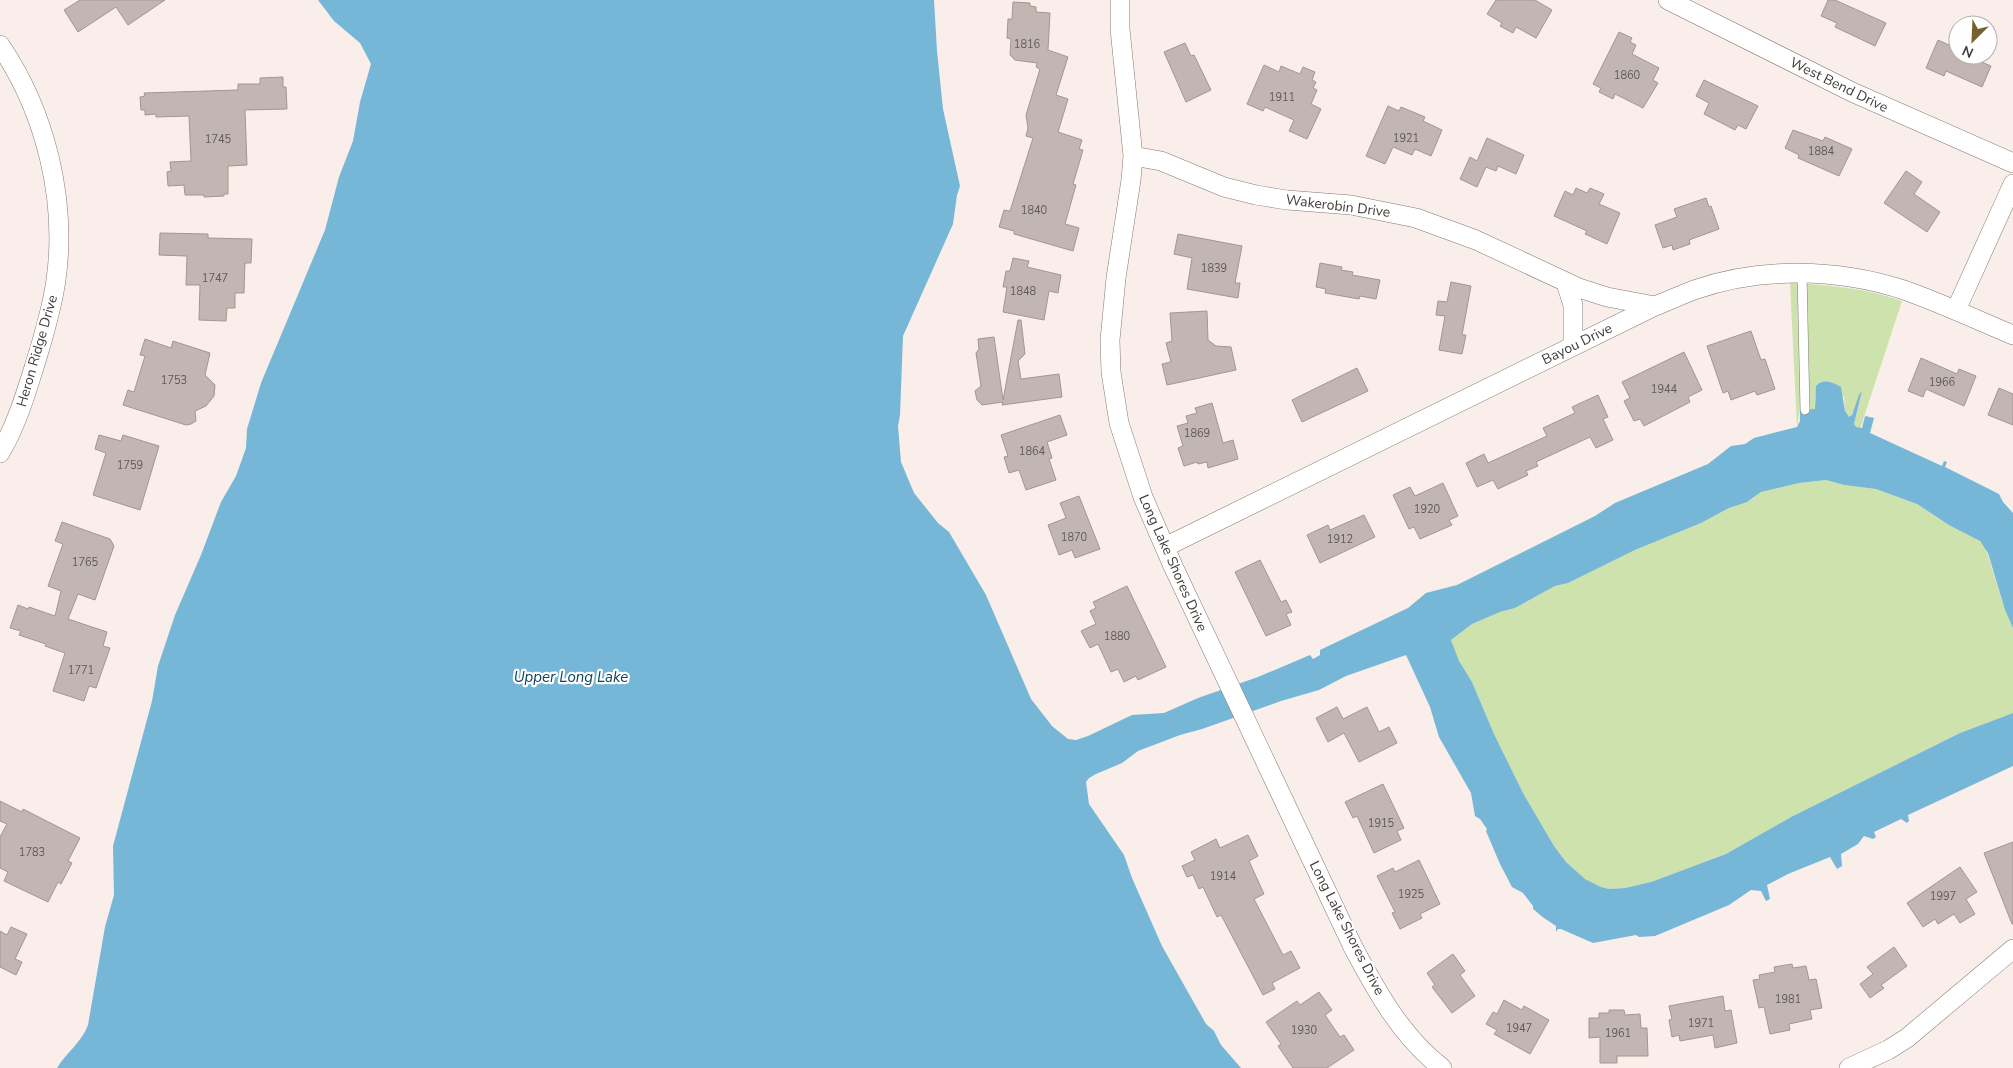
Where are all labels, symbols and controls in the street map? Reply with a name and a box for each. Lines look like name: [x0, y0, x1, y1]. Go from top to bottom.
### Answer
north arrow: [1948, 15, 1998, 65]
house number: 1816: [1014, 37, 1041, 52]
text: N: [1959, 41, 1977, 62]
street label: West Bend Drive: [1787, 53, 1891, 117]
house number: 1860: [1614, 68, 1641, 83]
house number: 1911: [1269, 90, 1295, 105]
house number: 1921: [1393, 131, 1419, 146]
house number: 1745: [205, 132, 232, 147]
house number: 1884: [1808, 144, 1835, 159]
street label: Wakerobin Drive: [1285, 190, 1391, 222]
house number: 1840: [1021, 203, 1048, 218]
house number: 1839: [1201, 261, 1227, 276]
house number: 1747: [202, 271, 228, 286]
house number: 1848: [1010, 284, 1037, 299]
street label: Heron Ridge Drive: [12, 293, 62, 409]
street label: Bayou Drive: [1539, 319, 1615, 369]
house number: 1753: [161, 373, 187, 388]
house number: 1966: [1929, 375, 1956, 390]
house number: 1944: [1651, 382, 1678, 397]
house number: 1869: [1184, 426, 1210, 441]
house number: 1864: [1019, 444, 1046, 459]
house number: 1759: [117, 458, 143, 473]
street label: Long Lake Shores Drive: [1134, 491, 1212, 635]
house number: 1920: [1414, 502, 1441, 517]
house number: 1870: [1061, 530, 1088, 545]
house number: 1912: [1327, 532, 1353, 547]
house number: 1765: [72, 555, 99, 570]
house number: 1880: [1104, 629, 1131, 644]
house number: 1771: [68, 663, 94, 678]
water label: Upper Long Lake: [514, 667, 628, 687]
house number: 1915: [1368, 816, 1395, 831]
house number: 1783: [19, 845, 45, 860]
street label: Long Lake Shores Drive: [1305, 858, 1389, 998]
house number: 1914: [1210, 869, 1237, 884]
house number: 1925: [1398, 887, 1425, 902]
house number: 1997: [1930, 889, 1956, 904]
house number: 1981: [1775, 992, 1801, 1007]
house number: 1971: [1688, 1016, 1714, 1031]
house number: 1947: [1506, 1021, 1532, 1036]
house number: 1930: [1291, 1023, 1318, 1038]
house number: 1961: [1605, 1026, 1631, 1041]

